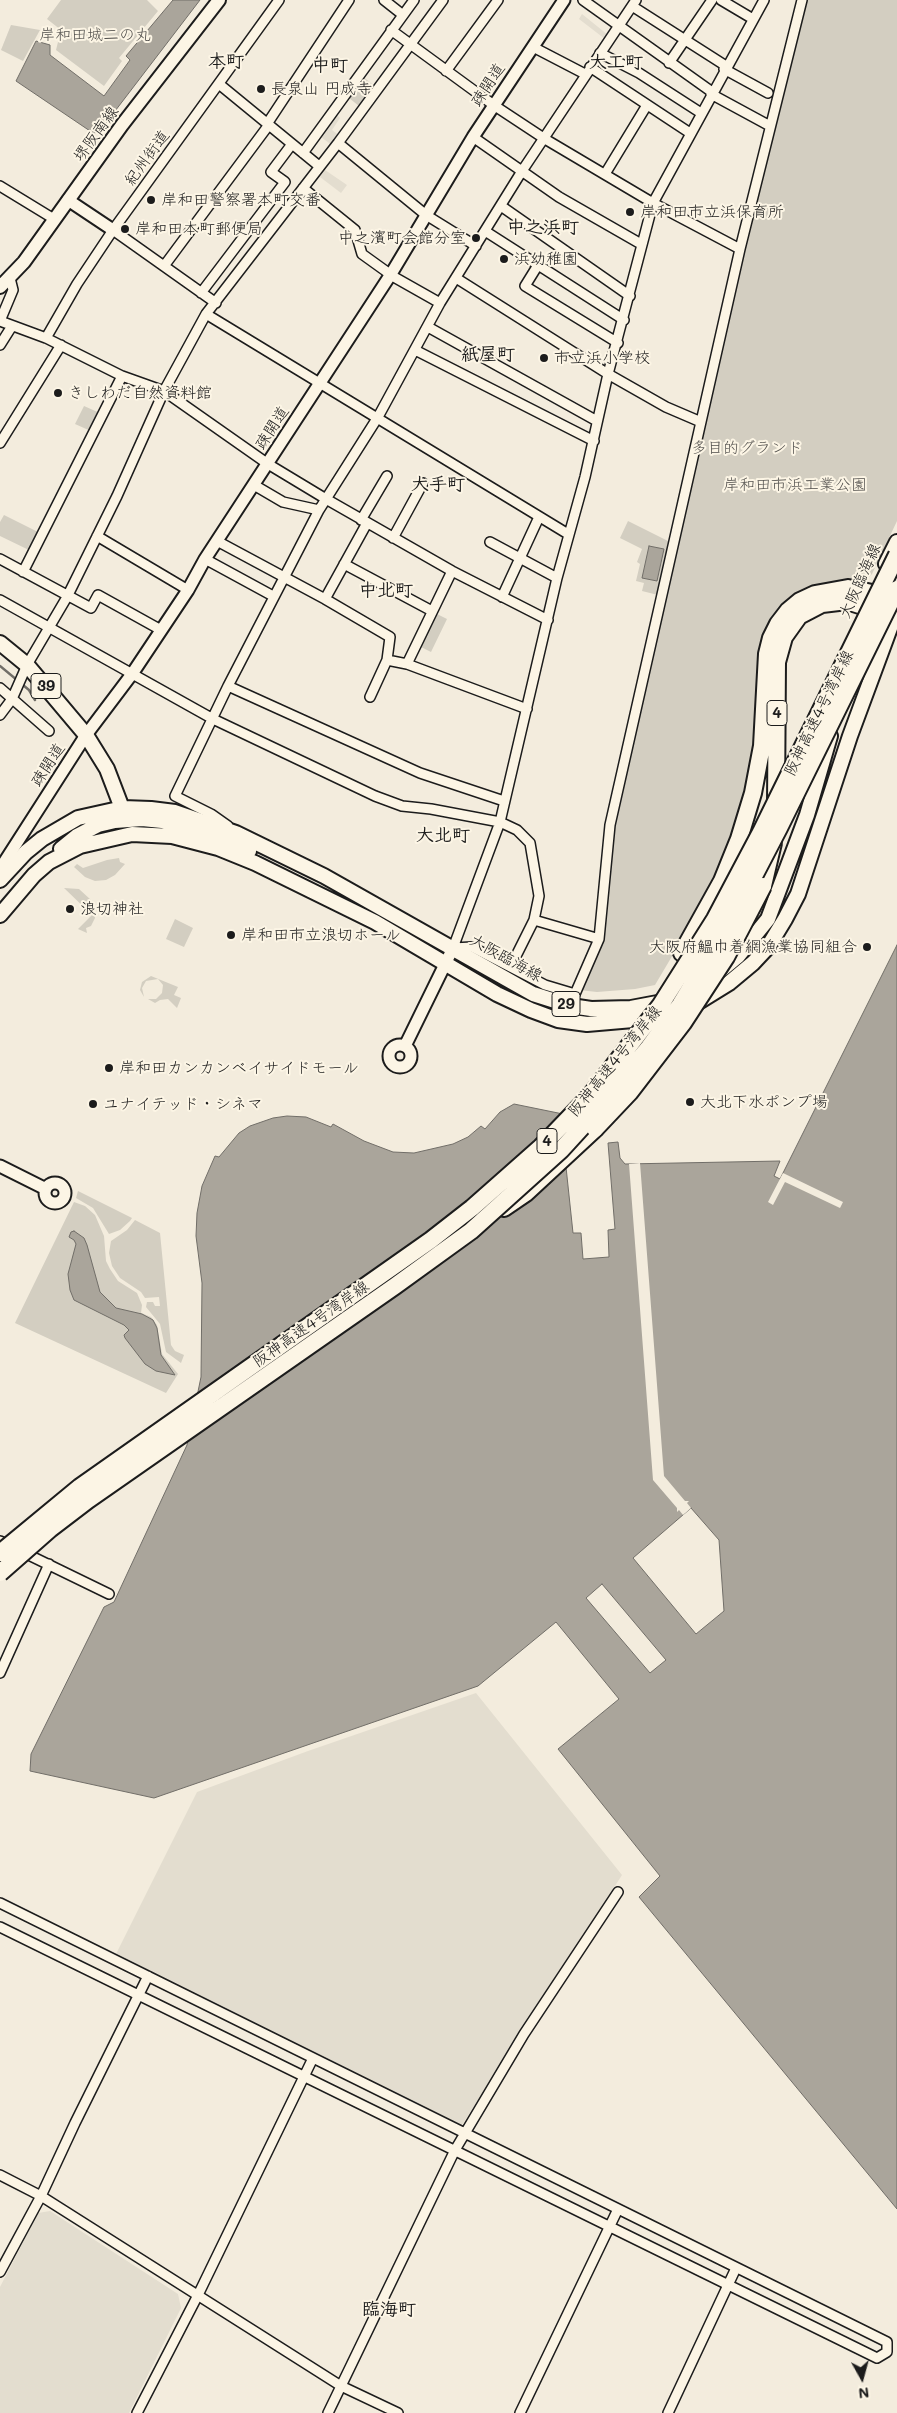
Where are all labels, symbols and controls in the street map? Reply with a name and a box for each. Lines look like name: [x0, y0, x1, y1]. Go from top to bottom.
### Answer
park label: 岸和田城二の丸: [39, 25, 151, 45]
district label: 本町: [208, 50, 244, 72]
district label: 大工町: [589, 51, 643, 73]
district label: 中町: [312, 54, 348, 76]
street label: 疎開道: [467, 60, 509, 110]
place label: 長泉山 円成寺: [271, 79, 372, 99]
marker: 長泉山 円成寺: [255, 83, 267, 95]
street label: 堺阪南線: [69, 102, 123, 166]
street label: 紀州街道: [120, 126, 174, 190]
place label: 岸和田警察署本町交番: [161, 190, 321, 210]
marker: 岸和田警察署本町交番: [145, 194, 157, 206]
place label: 岸和田市立浜保育所: [640, 202, 784, 222]
marker: 岸和田市立浜保育所: [624, 206, 636, 218]
district label: 中之浜町: [507, 216, 579, 238]
place label: 岸和田本町郵便局: [135, 219, 263, 239]
marker: 岸和田本町郵便局: [119, 223, 131, 235]
place label: 中之濱町会館分室: [338, 228, 466, 248]
marker: 中之濱町会館分室: [470, 232, 482, 244]
place label: 浜幼稚園: [514, 249, 578, 269]
marker: 浜幼稚園: [498, 253, 510, 265]
district label: 紙屋町: [461, 343, 515, 365]
place label: 市立浜小学校: [554, 348, 650, 368]
marker: 市立浜小学校: [538, 352, 550, 364]
place label: きしわだ自然資料館: [68, 383, 212, 403]
marker: きしわだ自然資料館: [52, 387, 64, 399]
street label: 疎開道: [251, 403, 293, 453]
park label: 多目的グランド: [691, 438, 803, 458]
district label: 大手町: [411, 473, 465, 495]
park label: 岸和田市浜工業公園: [723, 475, 867, 495]
street label: 大阪臨海線: [835, 541, 885, 621]
district label: 中北町: [359, 579, 413, 601]
street label: 阪神高速4号湾岸線: [780, 647, 858, 779]
road number: 39: [31, 674, 61, 698]
road number: 4: [767, 700, 787, 726]
street label: 疎開道: [27, 740, 69, 790]
district label: 大北町: [416, 824, 470, 846]
place label: 浪切神社: [80, 899, 144, 919]
marker: 浪切神社: [64, 903, 76, 915]
place label: 岸和田市立浪切ホール: [241, 925, 401, 945]
marker: 岸和田市立浪切ホール: [225, 929, 237, 941]
street label: 大阪臨海線: [466, 930, 546, 986]
place label: 大阪府鰮巾着網漁業協同組合: [649, 937, 857, 957]
marker: 大阪府鰮巾着網漁業協同組合: [861, 941, 873, 953]
road number: 29: [552, 992, 580, 1016]
street label: 阪神高速4号湾岸線: [564, 1002, 666, 1120]
place label: 岸和田カンカンベイサイドモール: [119, 1058, 359, 1078]
marker: 岸和田カンカンベイサイドモール: [103, 1062, 115, 1074]
place label: 大北下水ポンプ場: [700, 1092, 828, 1112]
place label: ユナイテッド・シネマ: [103, 1094, 263, 1114]
marker: 大北下水ポンプ場: [684, 1096, 696, 1108]
marker: ユナイテッド・シネマ: [87, 1098, 99, 1110]
road number: 4: [537, 1128, 557, 1154]
street label: 阪神高速4号湾岸線: [249, 1277, 373, 1371]
district label: 臨海町: [362, 2298, 416, 2320]
north arrow: [837, 2353, 887, 2403]
text: N: [857, 2383, 870, 2403]

